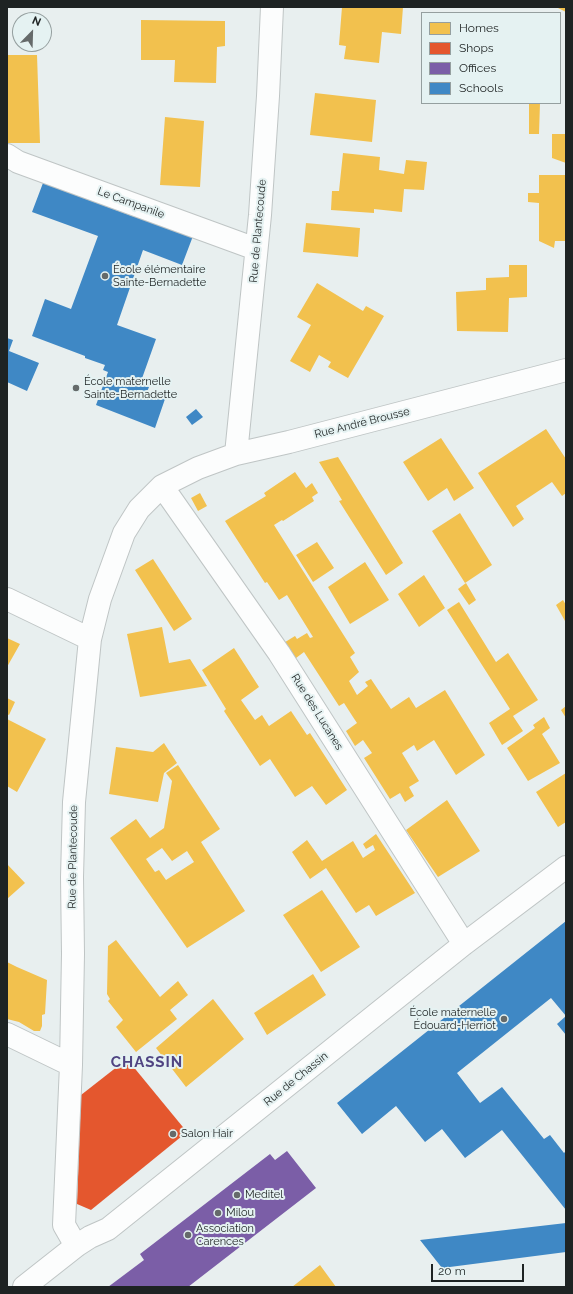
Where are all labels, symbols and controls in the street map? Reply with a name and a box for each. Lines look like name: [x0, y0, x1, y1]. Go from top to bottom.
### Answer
north arrow: [12, 12, 52, 52]
legend: [421, 12, 561, 104]
text: N: [30, 14, 43, 29]
text: Homes: [459, 21, 499, 35]
text: Shops: [459, 41, 494, 55]
text: Offices: [459, 61, 496, 75]
text: Schools: [459, 81, 503, 95]
street label: Rue de Plantecoude: [247, 179, 269, 283]
street label: Le Campanile: [96, 185, 166, 221]
place label: École élémentaire Sainte-Bernadette: [113, 263, 206, 289]
marker: École élémentaire Sainte-Bernadette: [100, 271, 110, 281]
place label: École maternelle Sainte-Bernadette: [84, 375, 177, 401]
marker: École maternelle Sainte-Bernadette: [71, 383, 81, 393]
street label: Rue André Brousse: [313, 405, 411, 441]
street label: Rue des Lucanes: [288, 671, 346, 753]
street label: Rue de Plantecoude: [65, 805, 81, 909]
place label: École maternelle Édouard-Herriot: [409, 1006, 496, 1032]
marker: École maternelle Édouard-Herriot: [499, 1014, 509, 1024]
street label: Rue de Chassin: [261, 1049, 331, 1109]
district label: CHASSIN: [111, 1053, 183, 1071]
place label: Salon Hair: [181, 1127, 233, 1141]
marker: Salon Hair: [168, 1129, 178, 1139]
place label: Meditel: [245, 1188, 283, 1202]
marker: Meditel: [232, 1190, 242, 1200]
place label: Milou: [226, 1206, 254, 1220]
marker: Milou: [213, 1208, 223, 1218]
place label: Association Carences: [196, 1222, 254, 1248]
marker: Association Carences: [183, 1230, 193, 1240]
scale bar: [433, 1256, 526, 1282]
text: 20 m: [438, 1264, 466, 1278]

